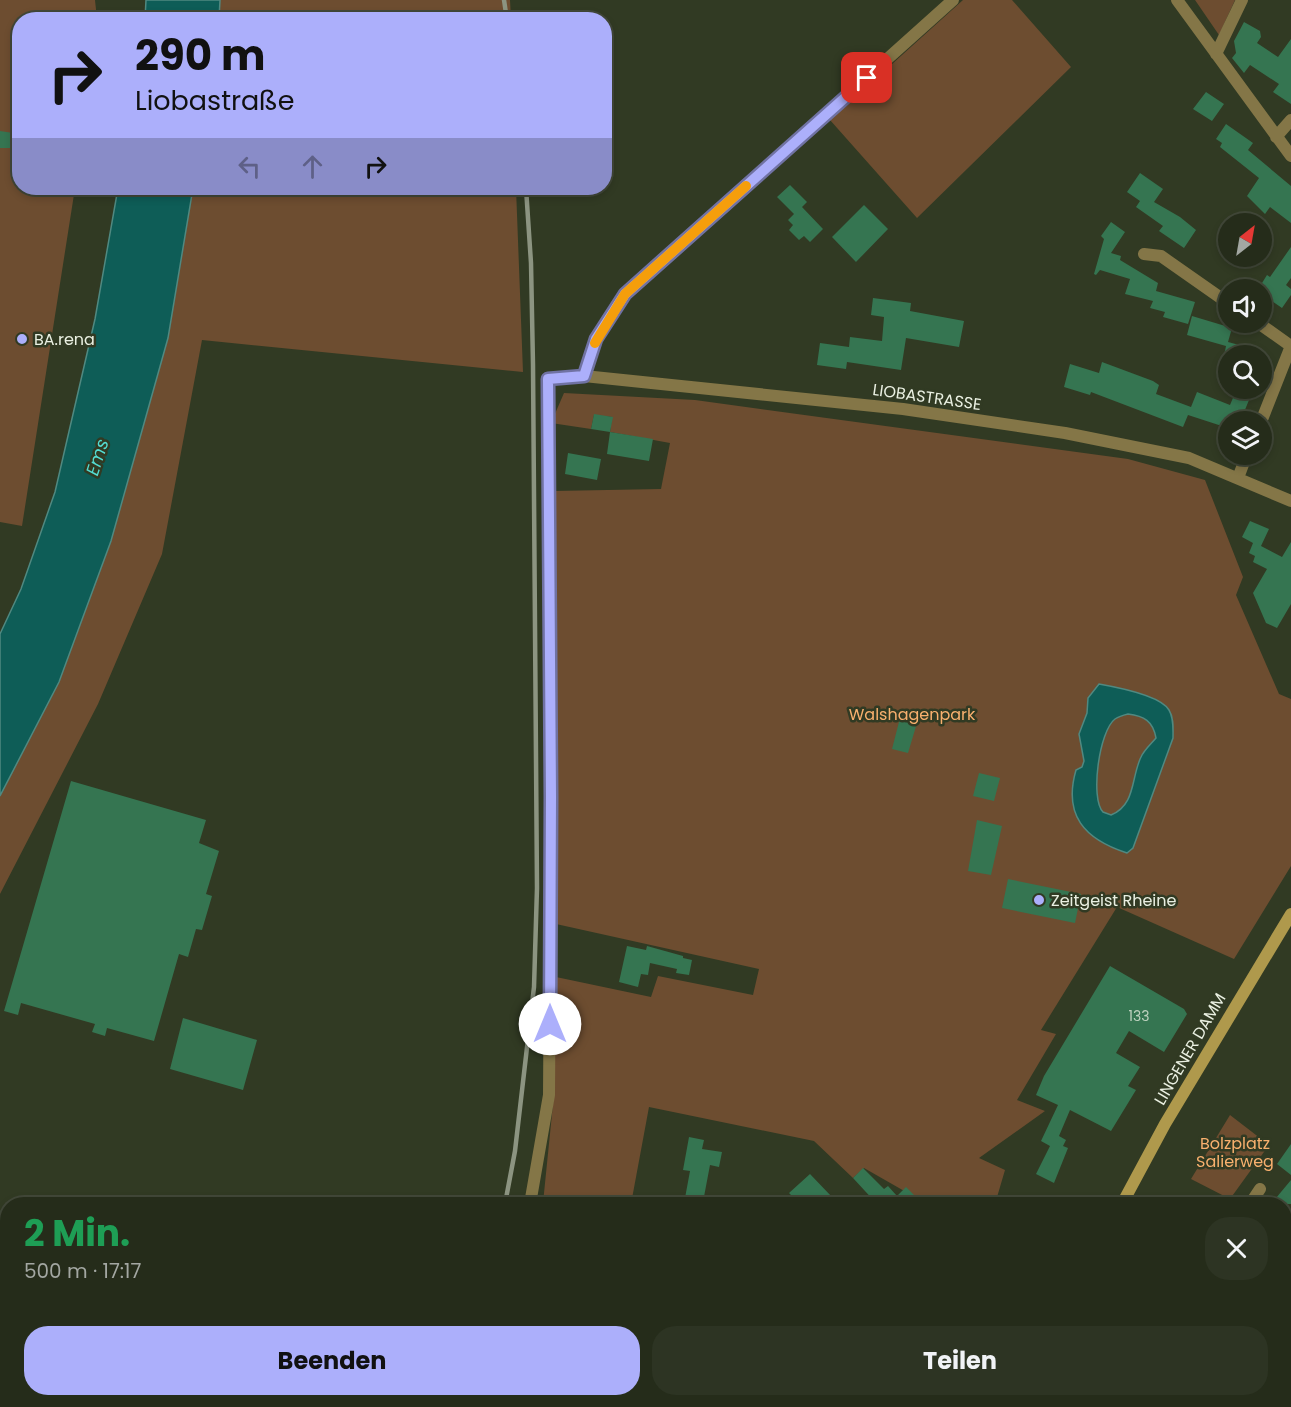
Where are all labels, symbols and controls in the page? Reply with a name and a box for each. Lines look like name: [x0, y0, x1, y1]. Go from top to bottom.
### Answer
text: 290 m: [135, 26, 266, 85]
icon: right: [36, 36, 114, 114]
pin: [841, 52, 892, 103]
icon: arrive: [850, 61, 883, 94]
text: Liobastraße: [135, 82, 294, 119]
icon: left: [233, 150, 266, 183]
icon: ahead: [296, 150, 329, 183]
icon: right: [359, 150, 392, 183]
north arrow: [1218, 213, 1272, 267]
map controls: [1218, 213, 1272, 465]
button: sound: [1218, 279, 1272, 333]
place label: BA.rena: [34, 328, 95, 351]
marker: BA.rena: [15, 332, 29, 346]
button: search: [1218, 345, 1272, 399]
street label: LIOBASTRASSE: [871, 378, 983, 416]
button: layers: [1218, 411, 1272, 465]
water label: Ems: [79, 435, 115, 479]
park label: Walshagenpark: [849, 703, 976, 726]
place label: Zeitgeist Rheine: [1051, 889, 1177, 912]
marker: Zeitgeist Rheine: [1032, 893, 1046, 907]
street label: LINGENER DAMM: [1149, 989, 1231, 1109]
position arrow: [518, 992, 582, 1056]
house number: 133: [1129, 1006, 1149, 1026]
park label: Bolzplatz Salierweg: [1196, 1132, 1274, 1173]
text: 2 Min.: [24, 1208, 130, 1259]
button: close: [1205, 1217, 1268, 1280]
text: 500 m · 17:17: [24, 1257, 141, 1285]
button: Beenden: [24, 1326, 640, 1395]
button: Teilen: [652, 1326, 1268, 1395]

